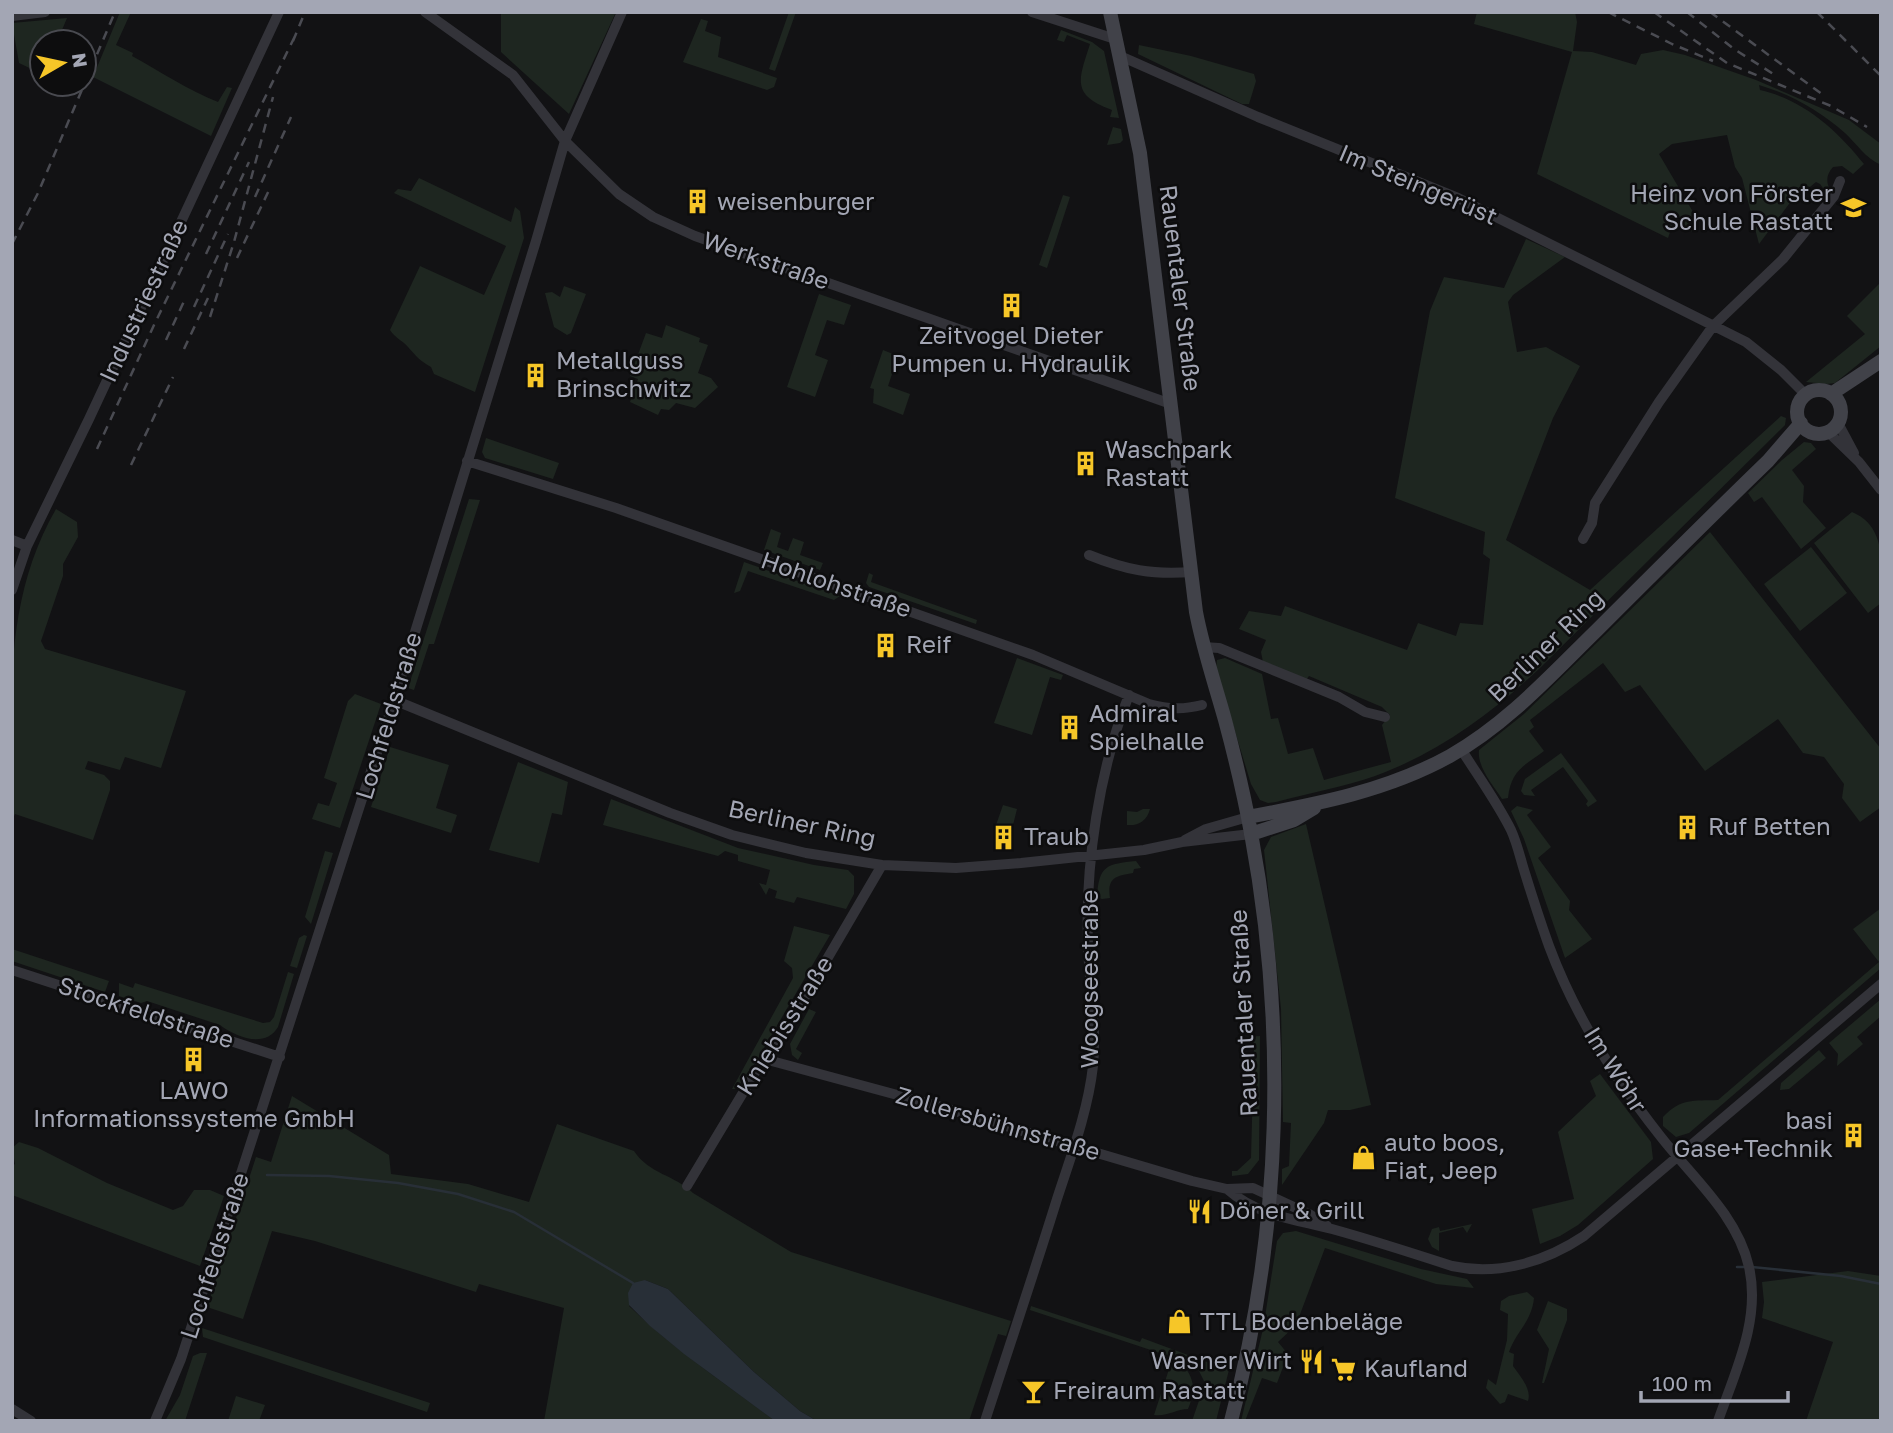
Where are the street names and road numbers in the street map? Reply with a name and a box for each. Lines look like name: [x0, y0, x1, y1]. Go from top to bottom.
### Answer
street label: Im Steingerüst: [1335, 137, 1502, 230]
street label: Rauentaler Straße: [1154, 183, 1209, 393]
street label: Industriestraße: [92, 214, 193, 386]
street label: Werkstraße: [699, 224, 834, 295]
street label: Hohlohstraße: [758, 544, 915, 623]
street label: Berliner Ring: [1481, 582, 1609, 707]
street label: Lochfeldstraße: [348, 629, 427, 803]
street label: Berliner Ring: [726, 793, 879, 852]
street label: Woogseestraße: [1074, 889, 1103, 1069]
street label: Rauentaler Straße: [1223, 909, 1262, 1117]
street label: Kniebisstraße: [729, 950, 838, 1100]
street label: Stockfeldstraße: [55, 970, 238, 1054]
street label: Im Wöhr: [1579, 1021, 1654, 1117]
street label: Zollersbühnstraße: [893, 1080, 1104, 1166]
street label: Lochfeldstraße: [173, 1169, 254, 1342]

